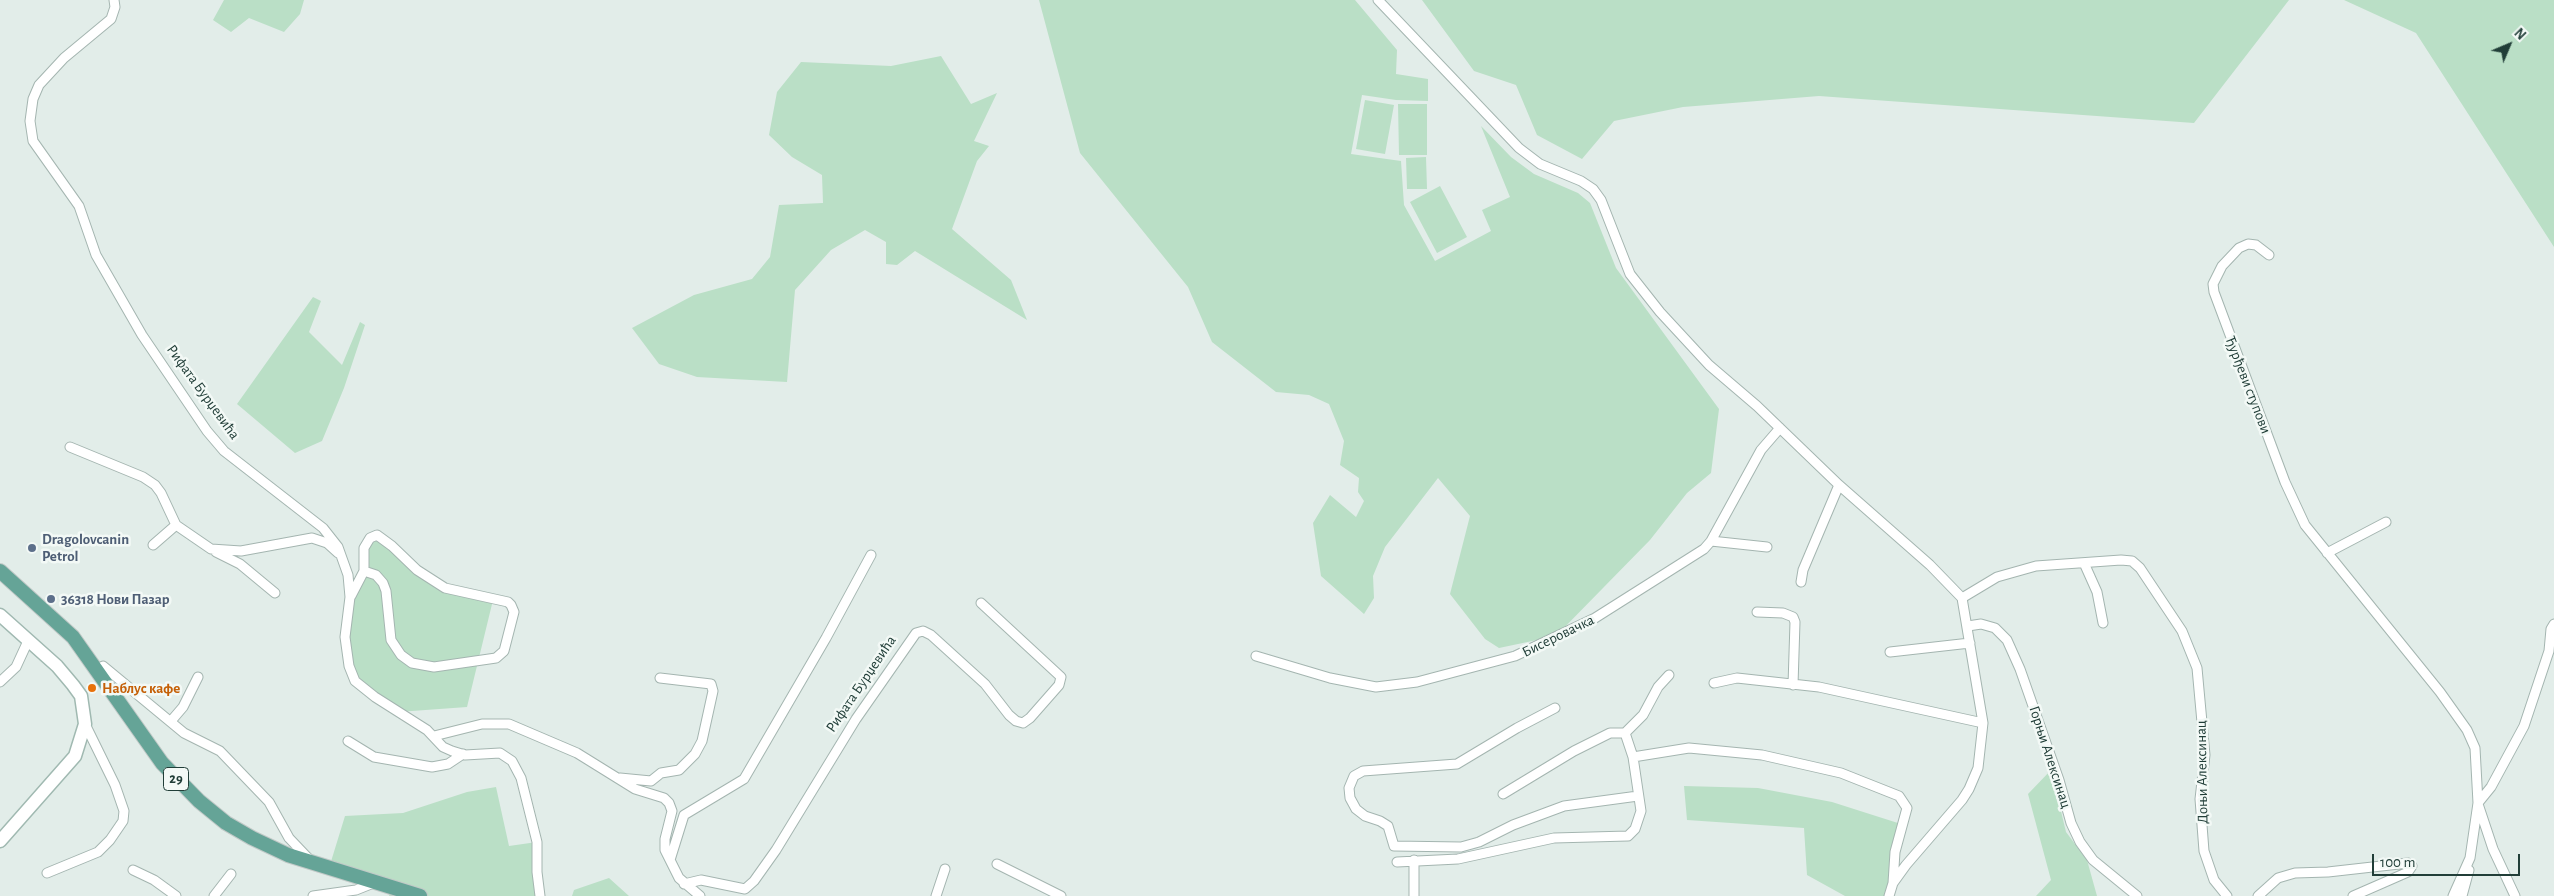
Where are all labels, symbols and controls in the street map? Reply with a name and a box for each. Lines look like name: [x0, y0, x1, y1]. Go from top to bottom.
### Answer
north arrow: [2484, 20, 2534, 70]
text: N: [2511, 26, 2528, 43]
street label: Ђурђеви ступови: [2221, 334, 2275, 436]
street label: Рифата Бурџевића: [163, 341, 243, 443]
place label: Dragolovcanin Petrol: [42, 530, 129, 565]
marker: Dragolovcanin Petrol: [26, 542, 38, 554]
place label: 36318 Нови Пазар: [61, 590, 170, 608]
marker: 36318 Нови Пазар: [45, 593, 57, 605]
street label: Бисеровачка: [1519, 611, 1597, 661]
street label: Рифата Бурџевића: [822, 632, 900, 736]
place label: Наблус кафе: [102, 679, 180, 697]
marker: Наблус кафе: [86, 682, 98, 694]
street label: Горњи Алексинац: [2025, 703, 2075, 811]
street label: Доњи Алексинац: [2192, 720, 2212, 824]
road number: 29: [164, 768, 188, 791]
scale bar: [2374, 844, 2522, 876]
text: 100 m: [2380, 855, 2415, 870]

